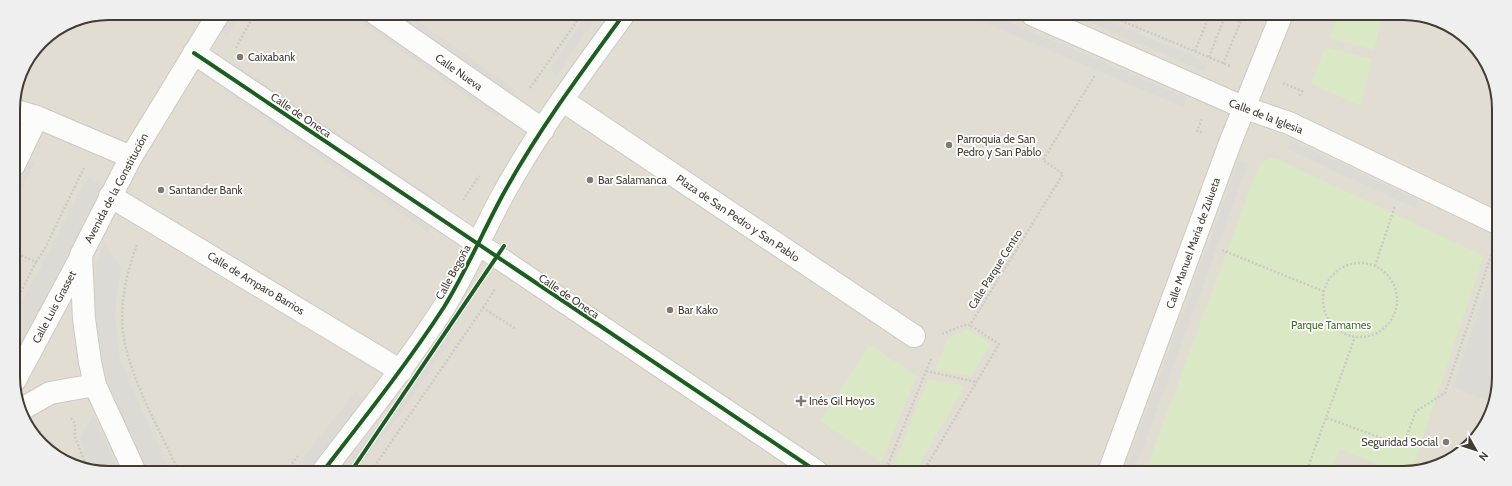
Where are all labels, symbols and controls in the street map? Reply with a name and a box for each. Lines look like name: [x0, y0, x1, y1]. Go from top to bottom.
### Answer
place label: Caixabank: [248, 50, 295, 64]
street label: Calle Nueva: [432, 51, 486, 94]
marker: Caixabank: [235, 52, 245, 62]
street label: Calle de Oneca: [268, 90, 335, 141]
street label: Calle de la Iglesia: [1227, 95, 1306, 137]
street label: Avenida de la Constitución: [81, 131, 151, 245]
place label: Parroquia de San Pedro y San Pablo: [957, 132, 1041, 159]
marker: Parroquia de San Pedro y San Pablo: [944, 140, 954, 150]
street label: Plaza de San Pedro y San Pablo: [674, 171, 802, 265]
place label: Bar Salamanca: [598, 173, 667, 187]
marker: Bar Salamanca: [585, 175, 595, 185]
street label: Calle Manuel María de Zulueta: [1163, 175, 1223, 310]
place label: Santander Bank: [169, 183, 243, 197]
marker: Santander Bank: [156, 185, 166, 195]
street label: Calle Parque Centro: [965, 227, 1025, 311]
street label: Calle Begoña: [432, 242, 474, 302]
street label: Calle de Amparo Barrios: [205, 248, 308, 318]
street label: Calle Luis Grasset: [29, 268, 79, 346]
street label: Calle de Oneca: [536, 271, 603, 322]
place label: Bar Kako: [678, 303, 718, 317]
marker: Bar Kako: [665, 305, 675, 315]
park label: Parque Tamames: [1291, 318, 1371, 332]
place label: Inés Gil Hoyos: [809, 394, 875, 408]
marker: Inés Gil Hoyos: [796, 396, 806, 406]
north arrow: [1456, 430, 1496, 470]
place label: Seguridad Social: [1361, 435, 1438, 449]
marker: Seguridad Social: [1441, 437, 1451, 447]
text: N: [1476, 449, 1492, 464]

